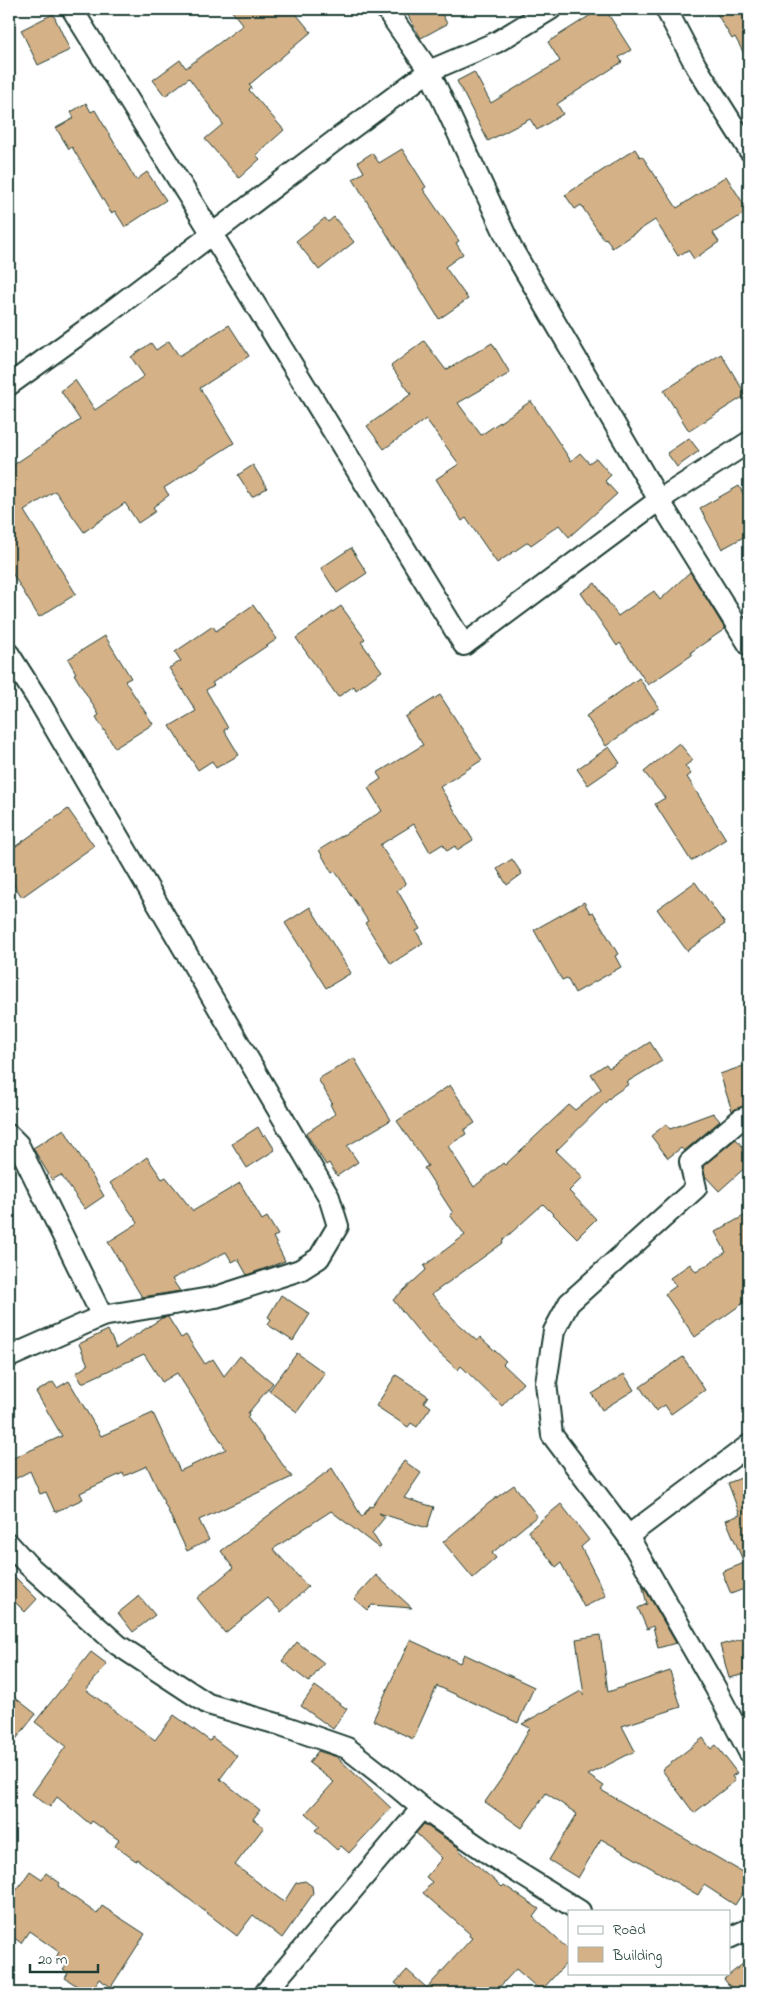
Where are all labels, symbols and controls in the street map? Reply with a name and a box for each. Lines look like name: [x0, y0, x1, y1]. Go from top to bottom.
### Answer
legend: [568, 1910, 730, 1974]
text: Road: [613, 1919, 646, 1941]
scale bar: [30, 1942, 98, 1974]
text: Building: [612, 1945, 662, 1968]
text: 20 m: [38, 1949, 68, 1971]

